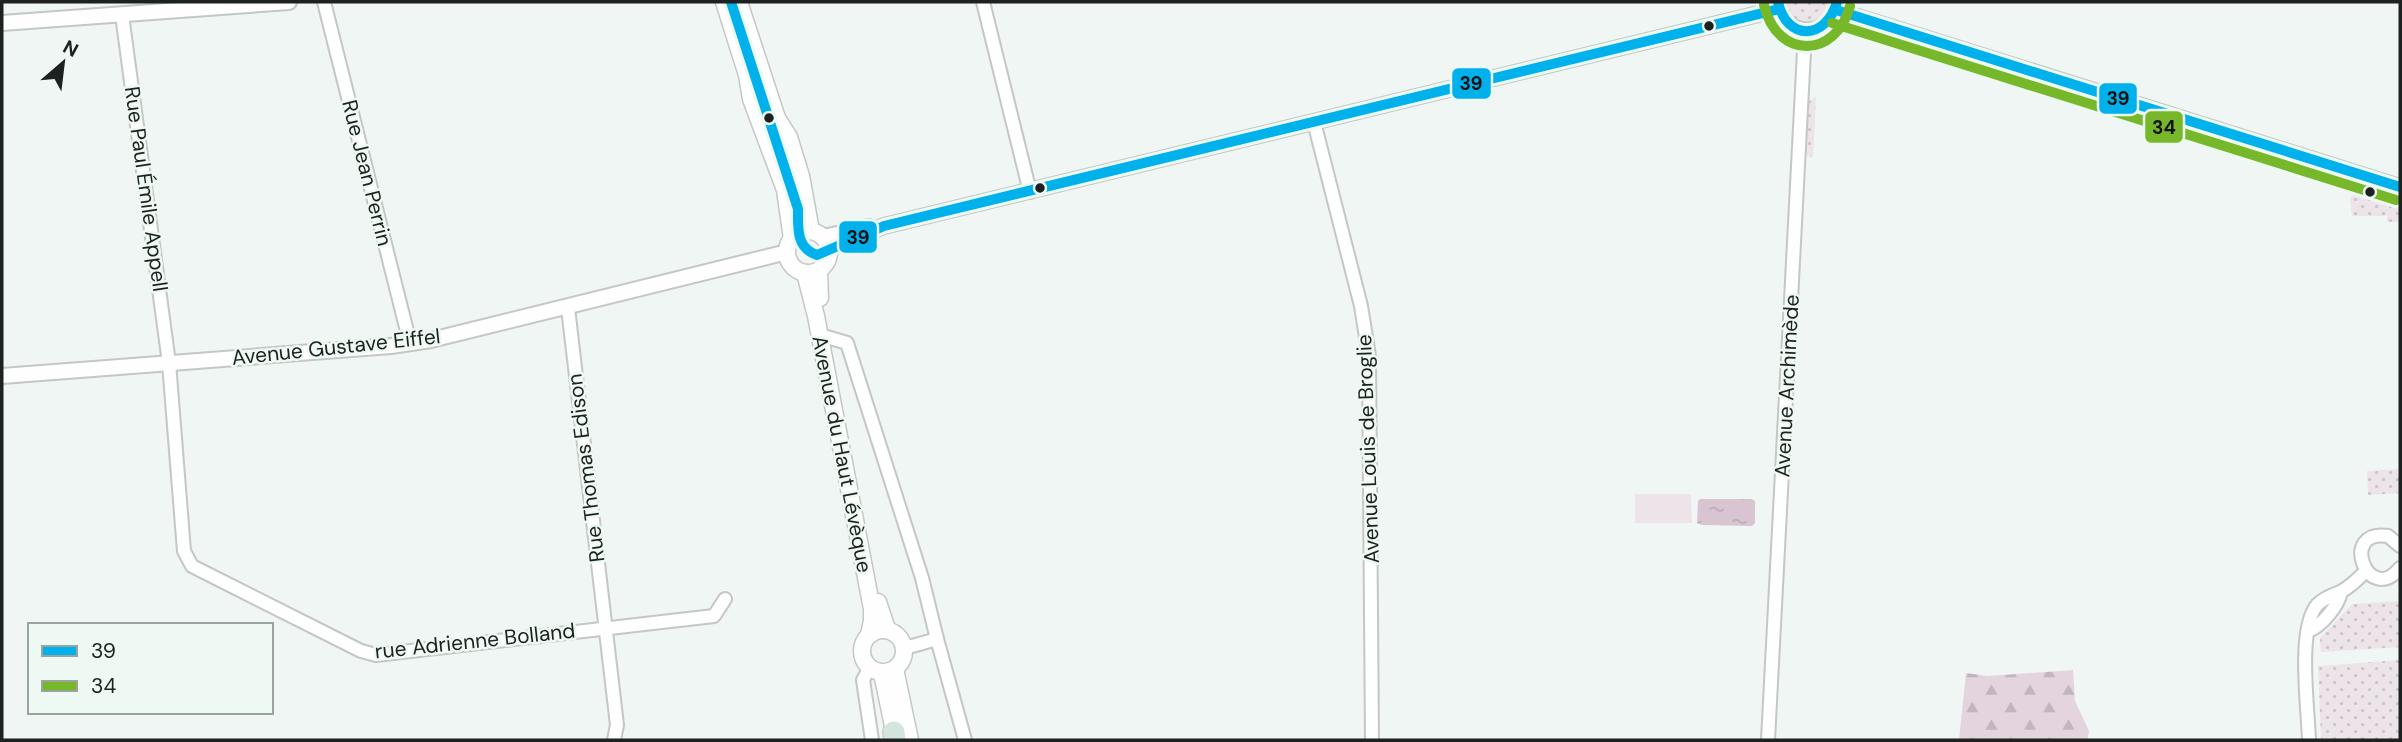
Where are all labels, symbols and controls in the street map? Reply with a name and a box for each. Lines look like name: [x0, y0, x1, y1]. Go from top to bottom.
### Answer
unlabelled marker: [1702, 19, 1716, 33]
north arrow: [28, 28, 98, 98]
text: N: [59, 34, 83, 63]
line badge: 39: [1451, 67, 1492, 100]
text: 39: [1459, 71, 1483, 96]
line badge: 39: [2098, 82, 2138, 115]
street label: Rue Paul Émile Appell: [118, 85, 174, 293]
text: 39: [2106, 86, 2130, 111]
street label: Rue Jean Perrin: [335, 97, 399, 249]
line badge: 34: [2144, 110, 2184, 144]
unlabelled marker: [762, 111, 776, 125]
text: 34: [2152, 115, 2176, 140]
unlabelled marker: [1033, 181, 1047, 195]
unlabelled marker: [2363, 185, 2377, 199]
line badge: 39: [838, 220, 878, 254]
text: 39: [846, 225, 870, 250]
street label: Avenue Archimède: [1768, 294, 1806, 478]
street label: Avenue Gustave Eiffel: [230, 322, 442, 372]
street label: Avenue du Haut Lévèque: [805, 333, 879, 575]
street label: Avenue Louis de Broglie: [1350, 334, 1386, 564]
street label: Rue Thomas Edison: [561, 372, 611, 564]
street label: rue Adrienne Bolland: [373, 617, 577, 665]
legend: [28, 623, 273, 714]
text: 39: [91, 637, 116, 665]
text: 34: [91, 672, 116, 700]

